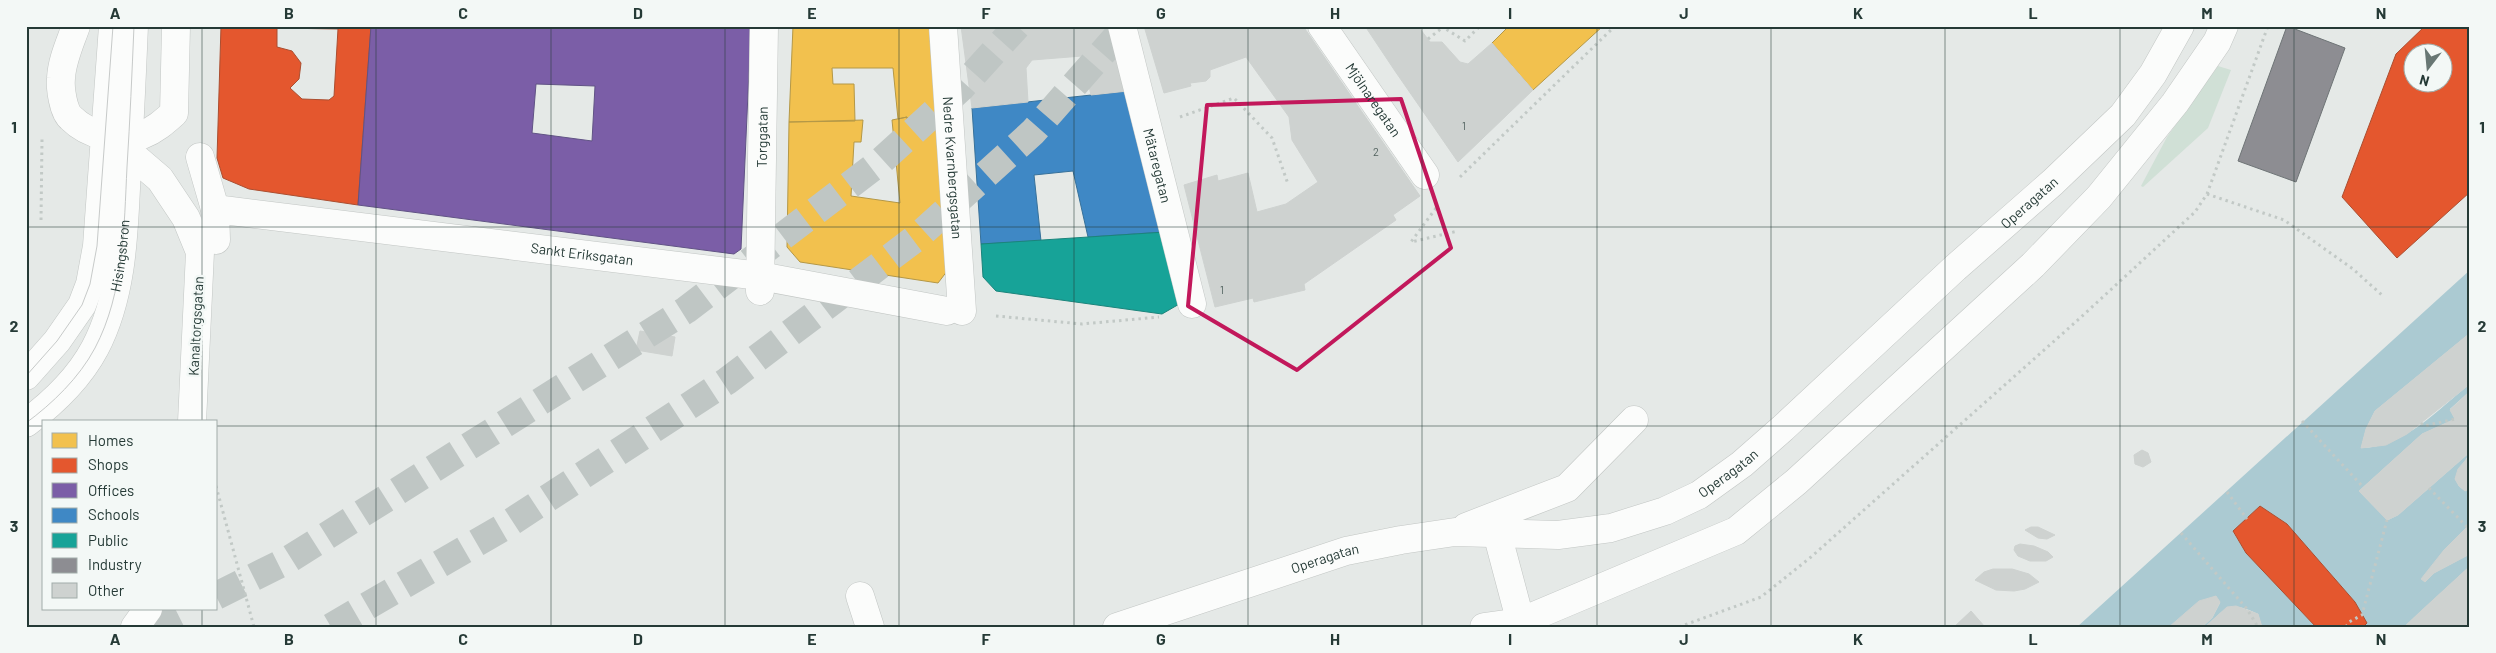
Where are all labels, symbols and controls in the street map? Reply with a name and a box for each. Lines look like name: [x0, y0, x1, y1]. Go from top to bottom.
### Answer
text: A: [110, 3, 121, 22]
text: B: [284, 3, 294, 22]
text: C: [458, 3, 468, 22]
text: D: [633, 3, 643, 22]
text: E: [807, 3, 817, 22]
text: F: [982, 3, 991, 22]
text: G: [1156, 3, 1166, 22]
text: H: [1330, 3, 1340, 22]
text: I: [1508, 3, 1512, 22]
text: J: [1679, 3, 1689, 22]
text: K: [1853, 3, 1863, 22]
text: L: [2028, 3, 2038, 22]
text: M: [2201, 3, 2213, 22]
text: N: [2376, 3, 2386, 22]
north arrow: [2404, 42, 2454, 92]
street label: Mjölnaregatan: [1342, 60, 1405, 140]
text: N: [2417, 72, 2431, 90]
street label: Nedre Kvarnbergsgatan: [940, 96, 966, 240]
street label: Torggatan: [753, 106, 771, 168]
text: 1: [11, 117, 17, 136]
text: 1: [2479, 117, 2485, 136]
house number: 1: [1462, 119, 1466, 132]
street label: Mätaregatan: [1140, 126, 1175, 205]
house number: 2: [1373, 145, 1379, 158]
street label: Operagatan: [1997, 173, 2061, 232]
street label: Hisingsbron: [106, 219, 132, 293]
street label: Sankt Eriksgatan: [530, 239, 634, 268]
street label: Kanaltorgsgatan: [184, 276, 207, 376]
house number: 1: [1220, 283, 1224, 296]
text: 2: [10, 316, 19, 335]
text: 2: [2478, 316, 2487, 335]
legend: [42, 420, 218, 610]
text: Homes: [88, 431, 133, 449]
street label: Operagatan: [1695, 445, 1761, 501]
text: Shops: [88, 455, 128, 473]
text: Offices: [88, 481, 134, 499]
text: Schools: [88, 505, 140, 523]
text: 3: [10, 516, 18, 535]
text: 3: [2478, 516, 2486, 535]
text: Public: [88, 531, 128, 549]
street label: Operagatan: [1289, 540, 1360, 577]
text: Industry: [88, 555, 142, 573]
text: Other: [88, 581, 125, 599]
text: A: [110, 629, 121, 648]
text: B: [284, 629, 294, 648]
text: C: [458, 629, 468, 648]
text: D: [633, 629, 643, 648]
text: E: [807, 629, 817, 648]
text: F: [982, 629, 991, 648]
text: G: [1156, 629, 1166, 648]
text: H: [1330, 629, 1340, 648]
text: I: [1508, 629, 1512, 648]
text: J: [1679, 629, 1689, 648]
text: K: [1853, 629, 1863, 648]
text: L: [2028, 629, 2038, 648]
text: M: [2201, 629, 2213, 648]
text: N: [2376, 629, 2386, 648]

